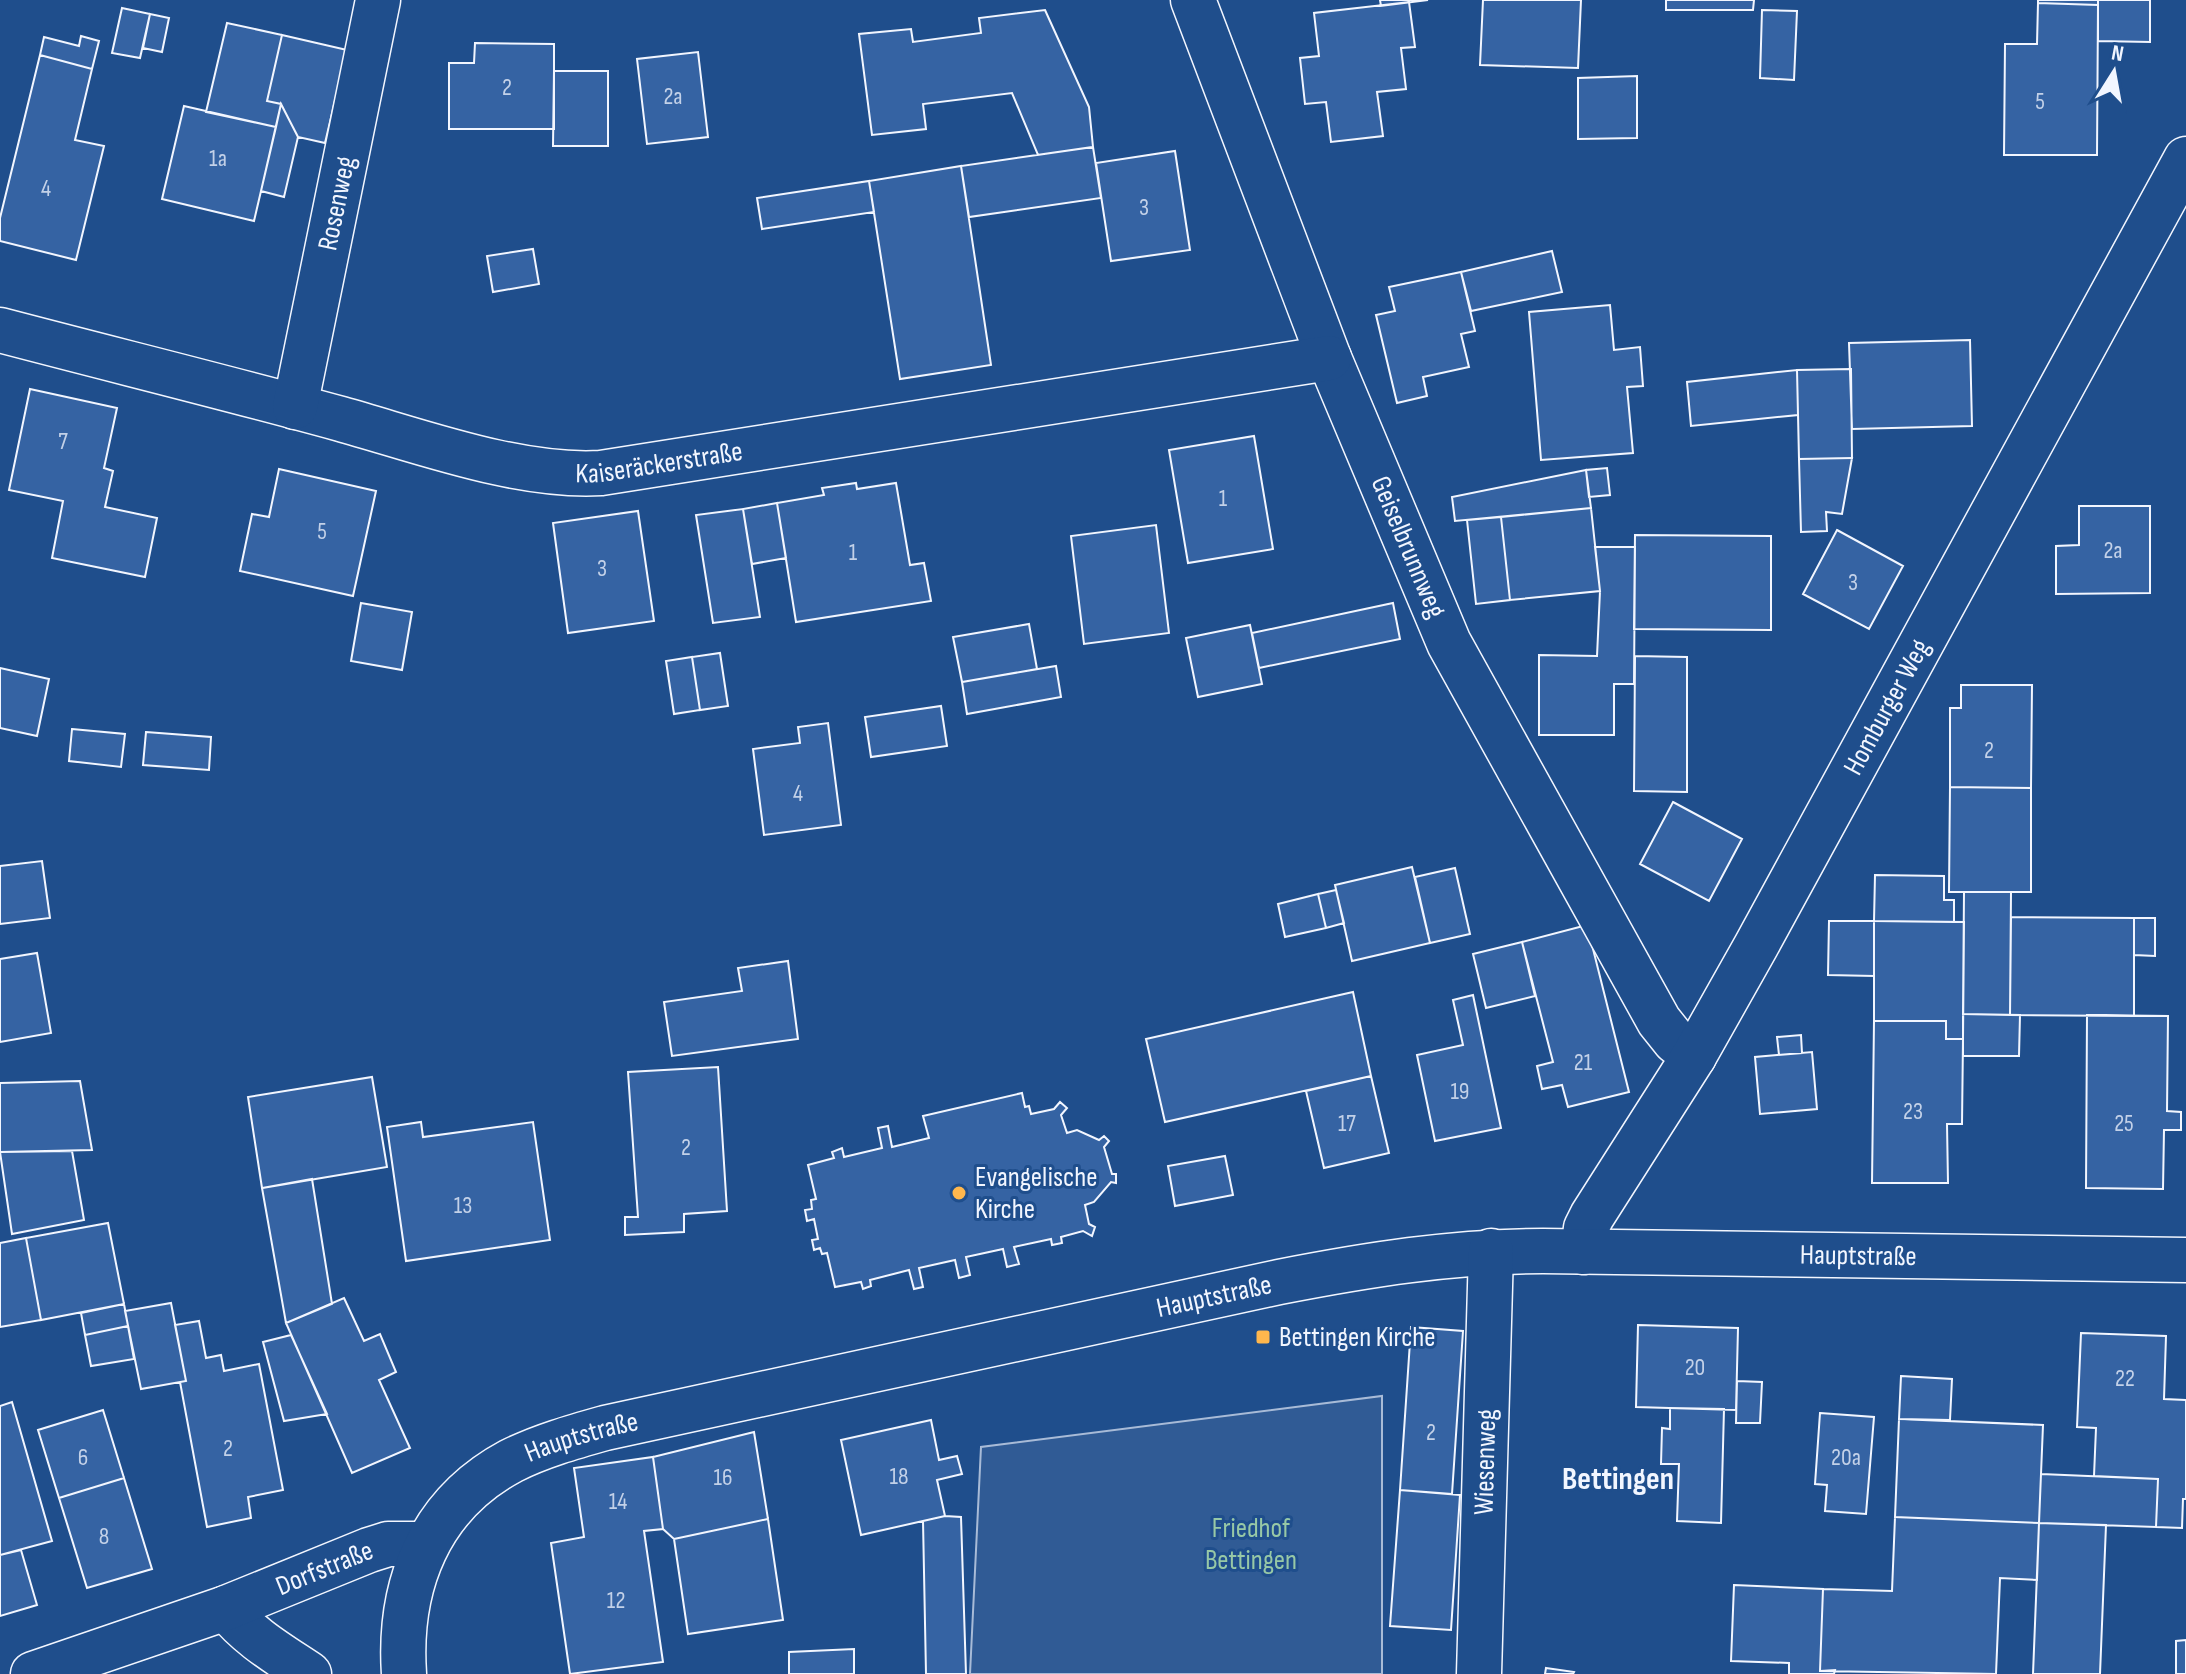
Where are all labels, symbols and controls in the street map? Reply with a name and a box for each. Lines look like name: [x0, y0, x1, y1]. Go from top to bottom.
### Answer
north arrow: [2074, 32, 2154, 112]
text: N: [2109, 39, 2126, 68]
house number: 2: [502, 73, 512, 102]
house number: 2a: [663, 82, 683, 111]
house number: 5: [2035, 87, 2045, 116]
house number: 1a: [209, 144, 227, 173]
street label: Rosenweg: [311, 153, 362, 253]
house number: 4: [41, 174, 51, 203]
house number: 3: [1139, 193, 1149, 222]
house number: 7: [58, 427, 68, 456]
street label: Kaiseräckerstraße: [575, 434, 745, 490]
street label: Geiselbrunnweg: [1364, 471, 1453, 623]
house number: 1: [1219, 484, 1228, 513]
house number: 5: [317, 517, 327, 546]
house number: 2a: [2103, 536, 2123, 565]
house number: 1: [849, 538, 858, 567]
house number: 3: [597, 554, 607, 583]
house number: 3: [1848, 568, 1858, 597]
street label: Homburger Weg: [1836, 633, 1937, 780]
house number: 2: [1984, 736, 1994, 765]
house number: 4: [793, 779, 803, 808]
house number: 21: [1574, 1048, 1593, 1077]
house number: 19: [1450, 1077, 1470, 1106]
house number: 23: [1903, 1097, 1923, 1126]
house number: 17: [1338, 1109, 1356, 1138]
house number: 25: [2114, 1109, 2134, 1138]
house number: 2: [681, 1133, 691, 1162]
place label: Evangelische Kirche: [975, 1161, 1098, 1226]
marker: Evangelische Kirche: [950, 1184, 968, 1202]
house number: 13: [454, 1191, 472, 1220]
street label: Hauptstraße: [1800, 1238, 1917, 1273]
street label: Hauptstraße: [1153, 1268, 1274, 1325]
place label: Bettingen Kirche: [1279, 1321, 1436, 1354]
marker: Bettingen Kirche: [1254, 1328, 1272, 1346]
house number: 20: [1685, 1353, 1705, 1382]
house number: 22: [2115, 1364, 2135, 1393]
street label: Hauptstraße: [520, 1405, 641, 1469]
street label: Wiesenweg: [1467, 1409, 1503, 1516]
house number: 2: [1426, 1418, 1436, 1447]
house number: 2: [223, 1434, 233, 1463]
house number: 6: [78, 1443, 88, 1472]
house number: 20a: [1831, 1443, 1861, 1472]
district label: Bettingen: [1562, 1460, 1674, 1499]
house number: 18: [890, 1462, 908, 1491]
house number: 16: [714, 1463, 732, 1492]
house number: 14: [609, 1487, 627, 1516]
park label: Friedhof Bettingen: [1205, 1512, 1297, 1577]
house number: 8: [99, 1522, 109, 1551]
street label: Dorfstraße: [271, 1534, 378, 1603]
house number: 12: [607, 1586, 625, 1615]

